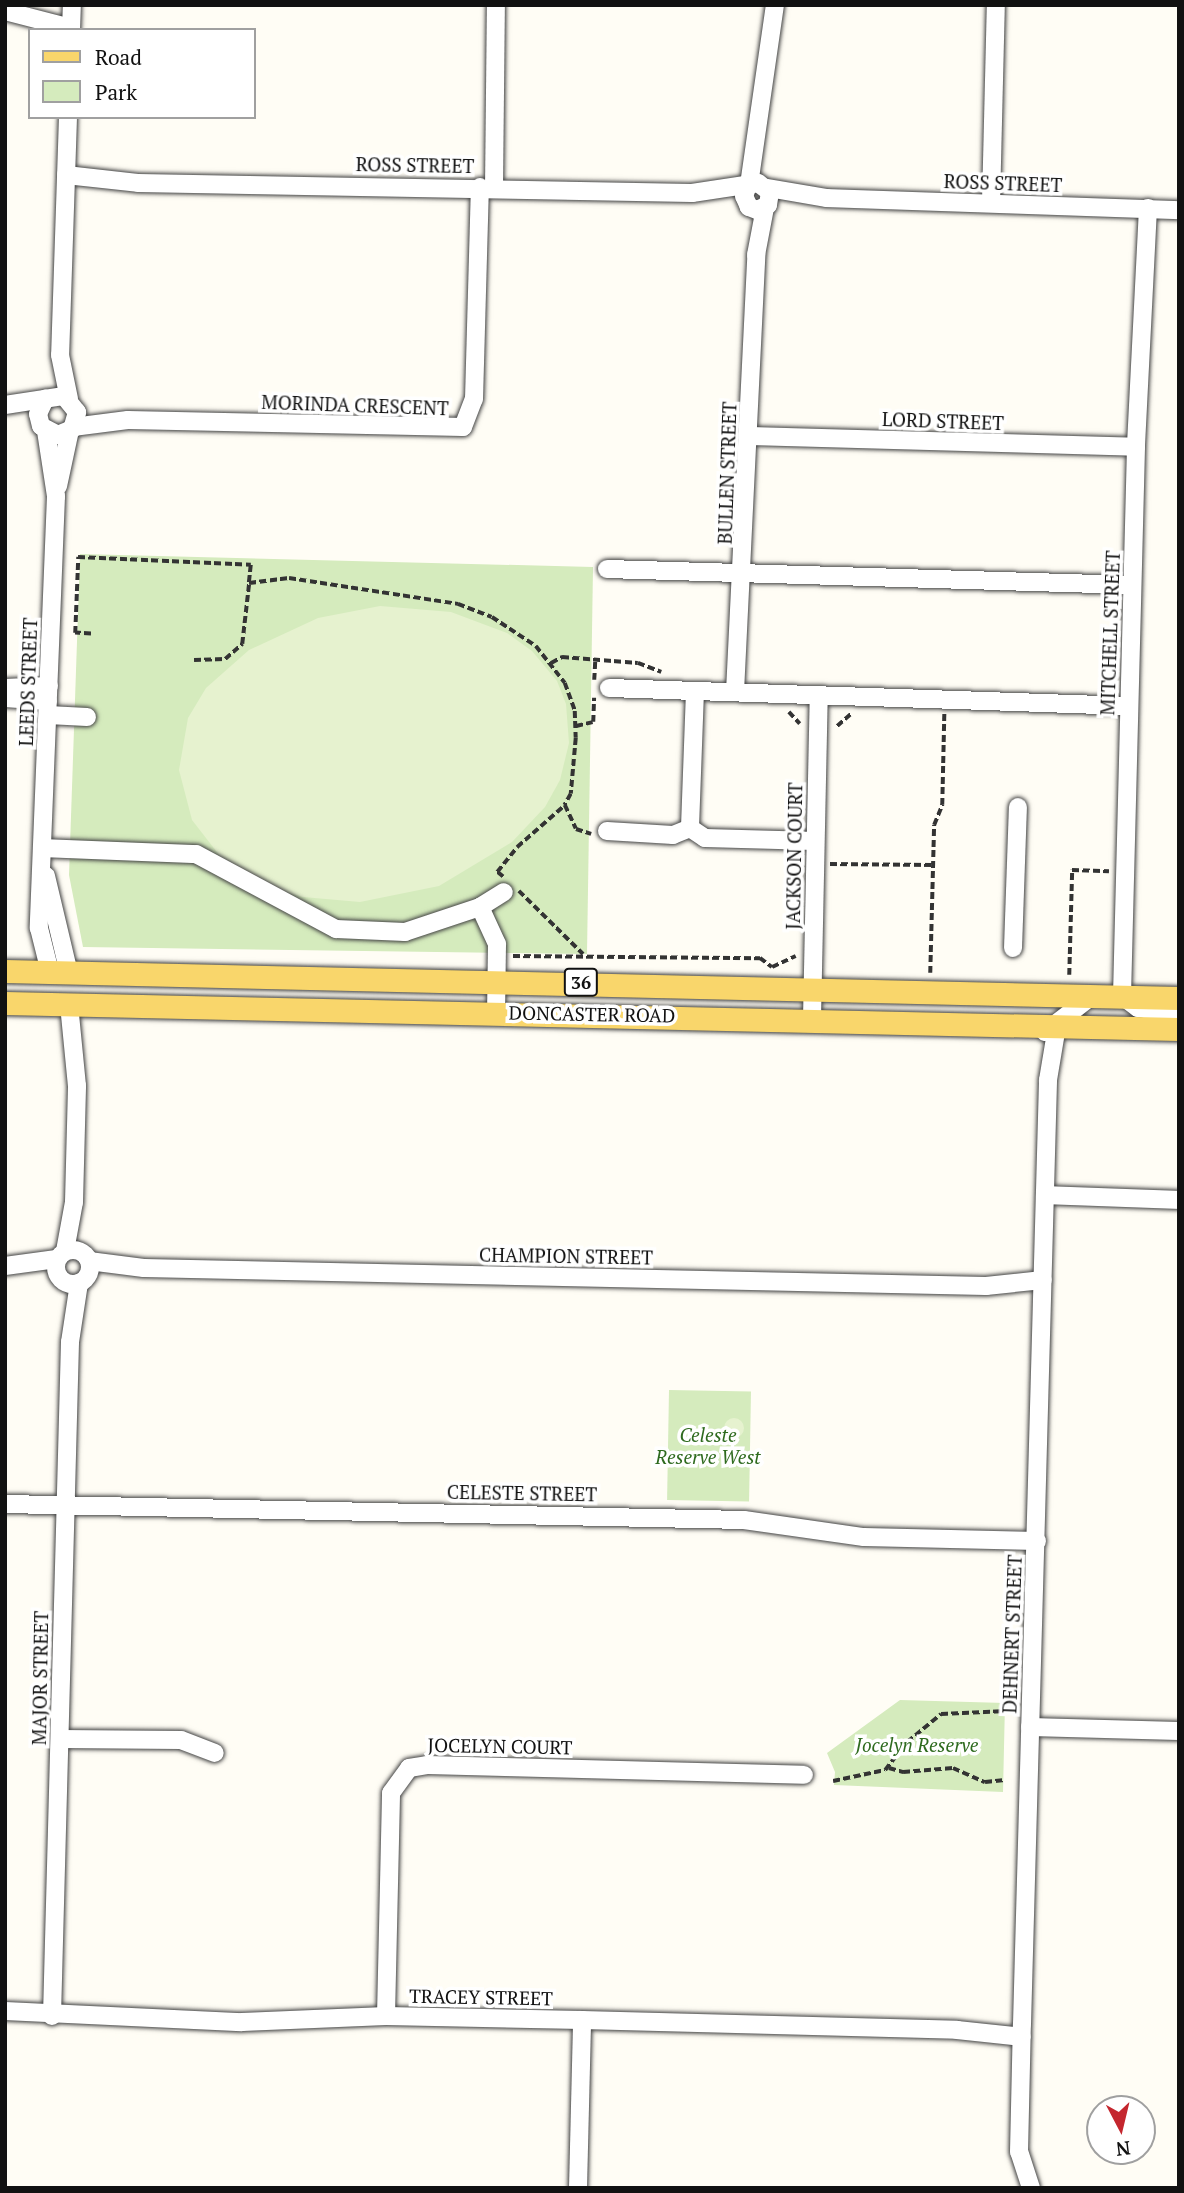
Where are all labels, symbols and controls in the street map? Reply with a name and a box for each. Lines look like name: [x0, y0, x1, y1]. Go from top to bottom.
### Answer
legend: [28, 28, 256, 119]
text: Road: [95, 43, 142, 71]
text: Park: [95, 78, 137, 106]
street label: ROSS STREET: [356, 153, 474, 177]
street label: ROSS STREET: [943, 170, 1063, 196]
street label: MORINDA CRESCENT: [261, 390, 449, 420]
street label: BULLEN STREET: [713, 401, 741, 545]
street label: LORD STREET: [882, 407, 1004, 435]
street label: MITCHELL STREET: [1096, 550, 1124, 716]
street label: LEEDS STREET: [14, 617, 42, 747]
street label: JACKSON COURT: [781, 782, 807, 930]
road number: 36: [564, 967, 598, 996]
street label: DONCASTER ROAD: [508, 1001, 676, 1027]
street label: CHAMPION STREET: [479, 1243, 653, 1269]
park label: Celeste Reserve West: [655, 1424, 761, 1468]
street label: CELESTE STREET: [447, 1480, 597, 1506]
street label: DEHNERT STREET: [998, 1554, 1026, 1714]
street label: MAJOR STREET: [27, 1610, 53, 1746]
street label: JOCELYN COURT: [427, 1733, 573, 1759]
park label: Jocelyn Reserve: [856, 1734, 978, 1756]
street label: TRACEY STREET: [409, 1984, 553, 2010]
north arrow: [1086, 2095, 1156, 2165]
text: N: [1115, 2136, 1132, 2163]

